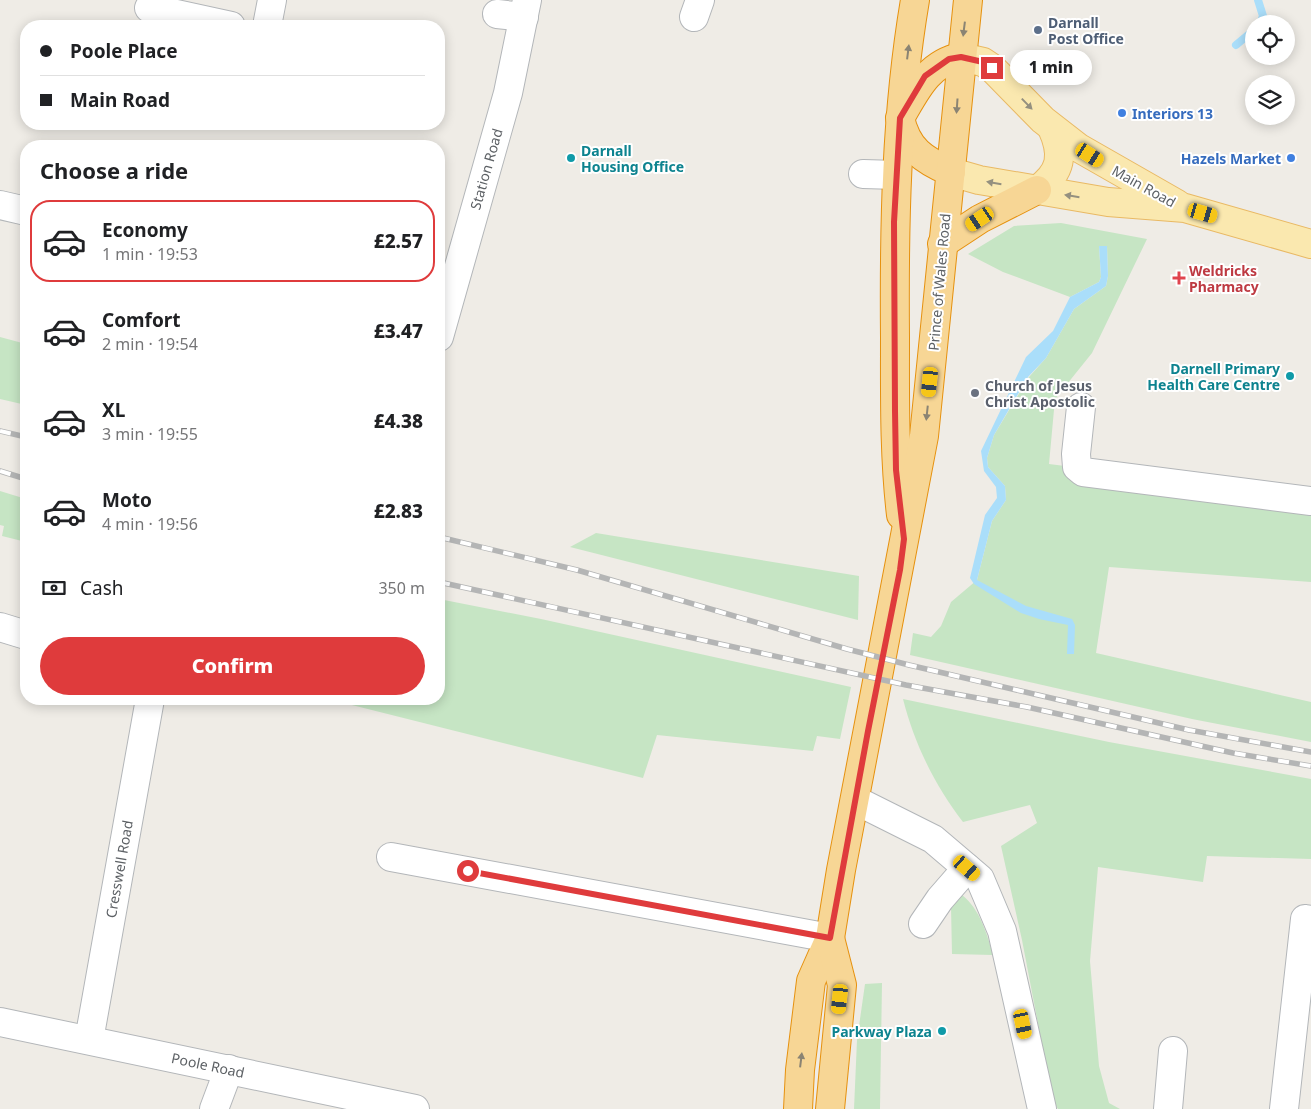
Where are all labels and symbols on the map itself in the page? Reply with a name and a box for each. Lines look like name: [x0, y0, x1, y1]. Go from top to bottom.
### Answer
place label: Darnall Post Office: [1048, 13, 1124, 48]
one-way arrow: [960, 21, 968, 37]
marker: Darnall Post Office: [1032, 24, 1044, 36]
one-way arrow: [904, 44, 912, 60]
callout: 1 min: [1010, 50, 1092, 86]
route end: [981, 57, 1003, 79]
one-way arrow: [953, 98, 961, 114]
one-way arrow: [1021, 98, 1033, 110]
place label: Interiors 13: [1132, 104, 1213, 123]
marker: Interiors 13: [1116, 107, 1128, 119]
street label: Station Road: [465, 126, 507, 212]
place label: Darnall Housing Office: [581, 141, 684, 176]
car: [1073, 141, 1106, 169]
place label: Hazels Market: [1181, 149, 1281, 168]
marker: Darnall Housing Office: [565, 152, 577, 164]
marker: Hazels Market: [1285, 152, 1297, 164]
street label: Main Road: [1109, 161, 1179, 211]
one-way arrow: [985, 178, 1001, 186]
one-way arrow: [1064, 192, 1080, 200]
car: [1186, 202, 1219, 224]
car: [963, 204, 996, 234]
street label: Prince of Wales Road: [924, 213, 954, 351]
place label: Weldricks Pharmacy: [1189, 261, 1259, 296]
marker: Weldricks Pharmacy: [1173, 272, 1185, 284]
place label: Darnell Primary Health Care Centre: [1147, 359, 1280, 394]
car: [920, 366, 939, 398]
marker: Darnell Primary Health Care Centre: [1284, 370, 1296, 382]
place label: Church of Jesus Christ Apostolic: [985, 376, 1095, 411]
marker: Church of Jesus Christ Apostolic: [969, 387, 981, 399]
one-way arrow: [923, 405, 931, 421]
street label: Cresswell Road: [101, 819, 137, 919]
car: [950, 852, 983, 884]
route start: [457, 860, 479, 882]
car: [830, 983, 849, 1015]
car: [1012, 1008, 1033, 1040]
place label: Parkway Plaza: [831, 1022, 932, 1041]
marker: Parkway Plaza: [936, 1025, 948, 1037]
street label: Poole Road: [170, 1048, 246, 1082]
one-way arrow: [797, 1052, 805, 1068]

